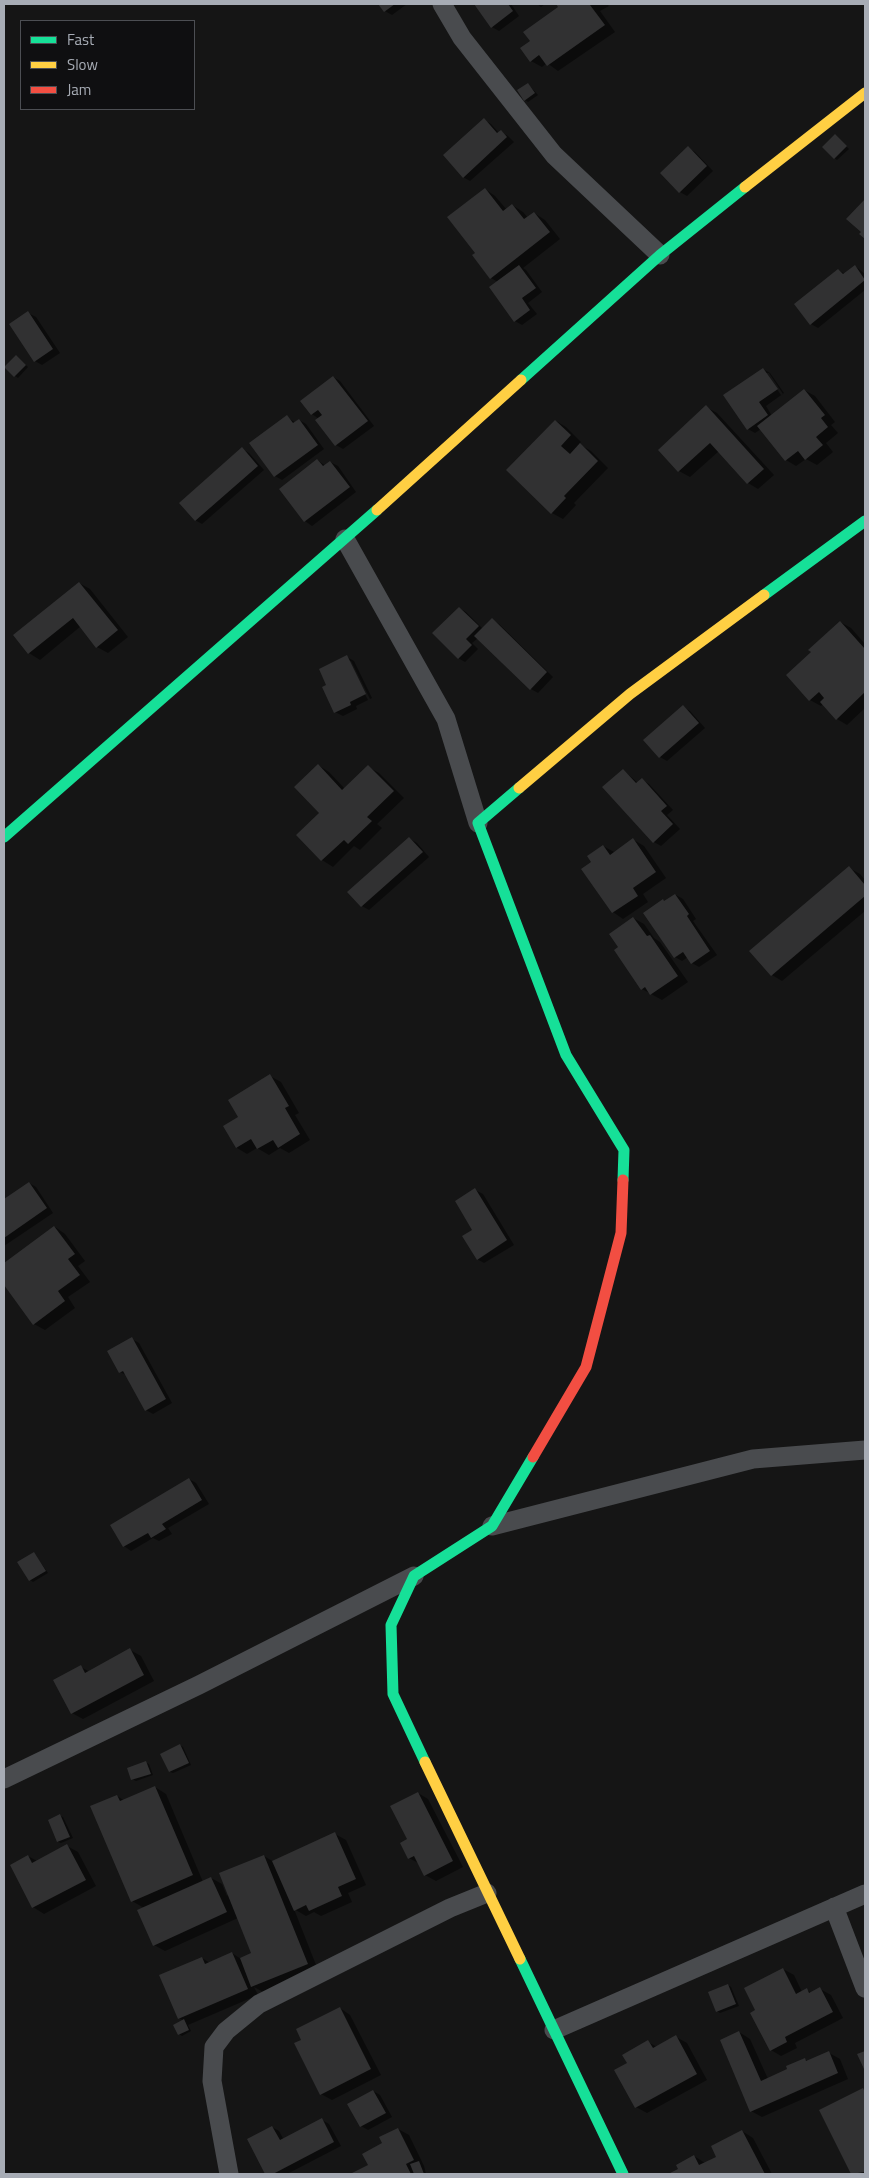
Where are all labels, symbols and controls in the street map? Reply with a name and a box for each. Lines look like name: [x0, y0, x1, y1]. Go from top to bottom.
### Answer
legend: [20, 20, 195, 110]
text: Fast: [67, 28, 94, 51]
text: Slow: [67, 53, 98, 76]
text: Jam: [67, 78, 91, 101]

